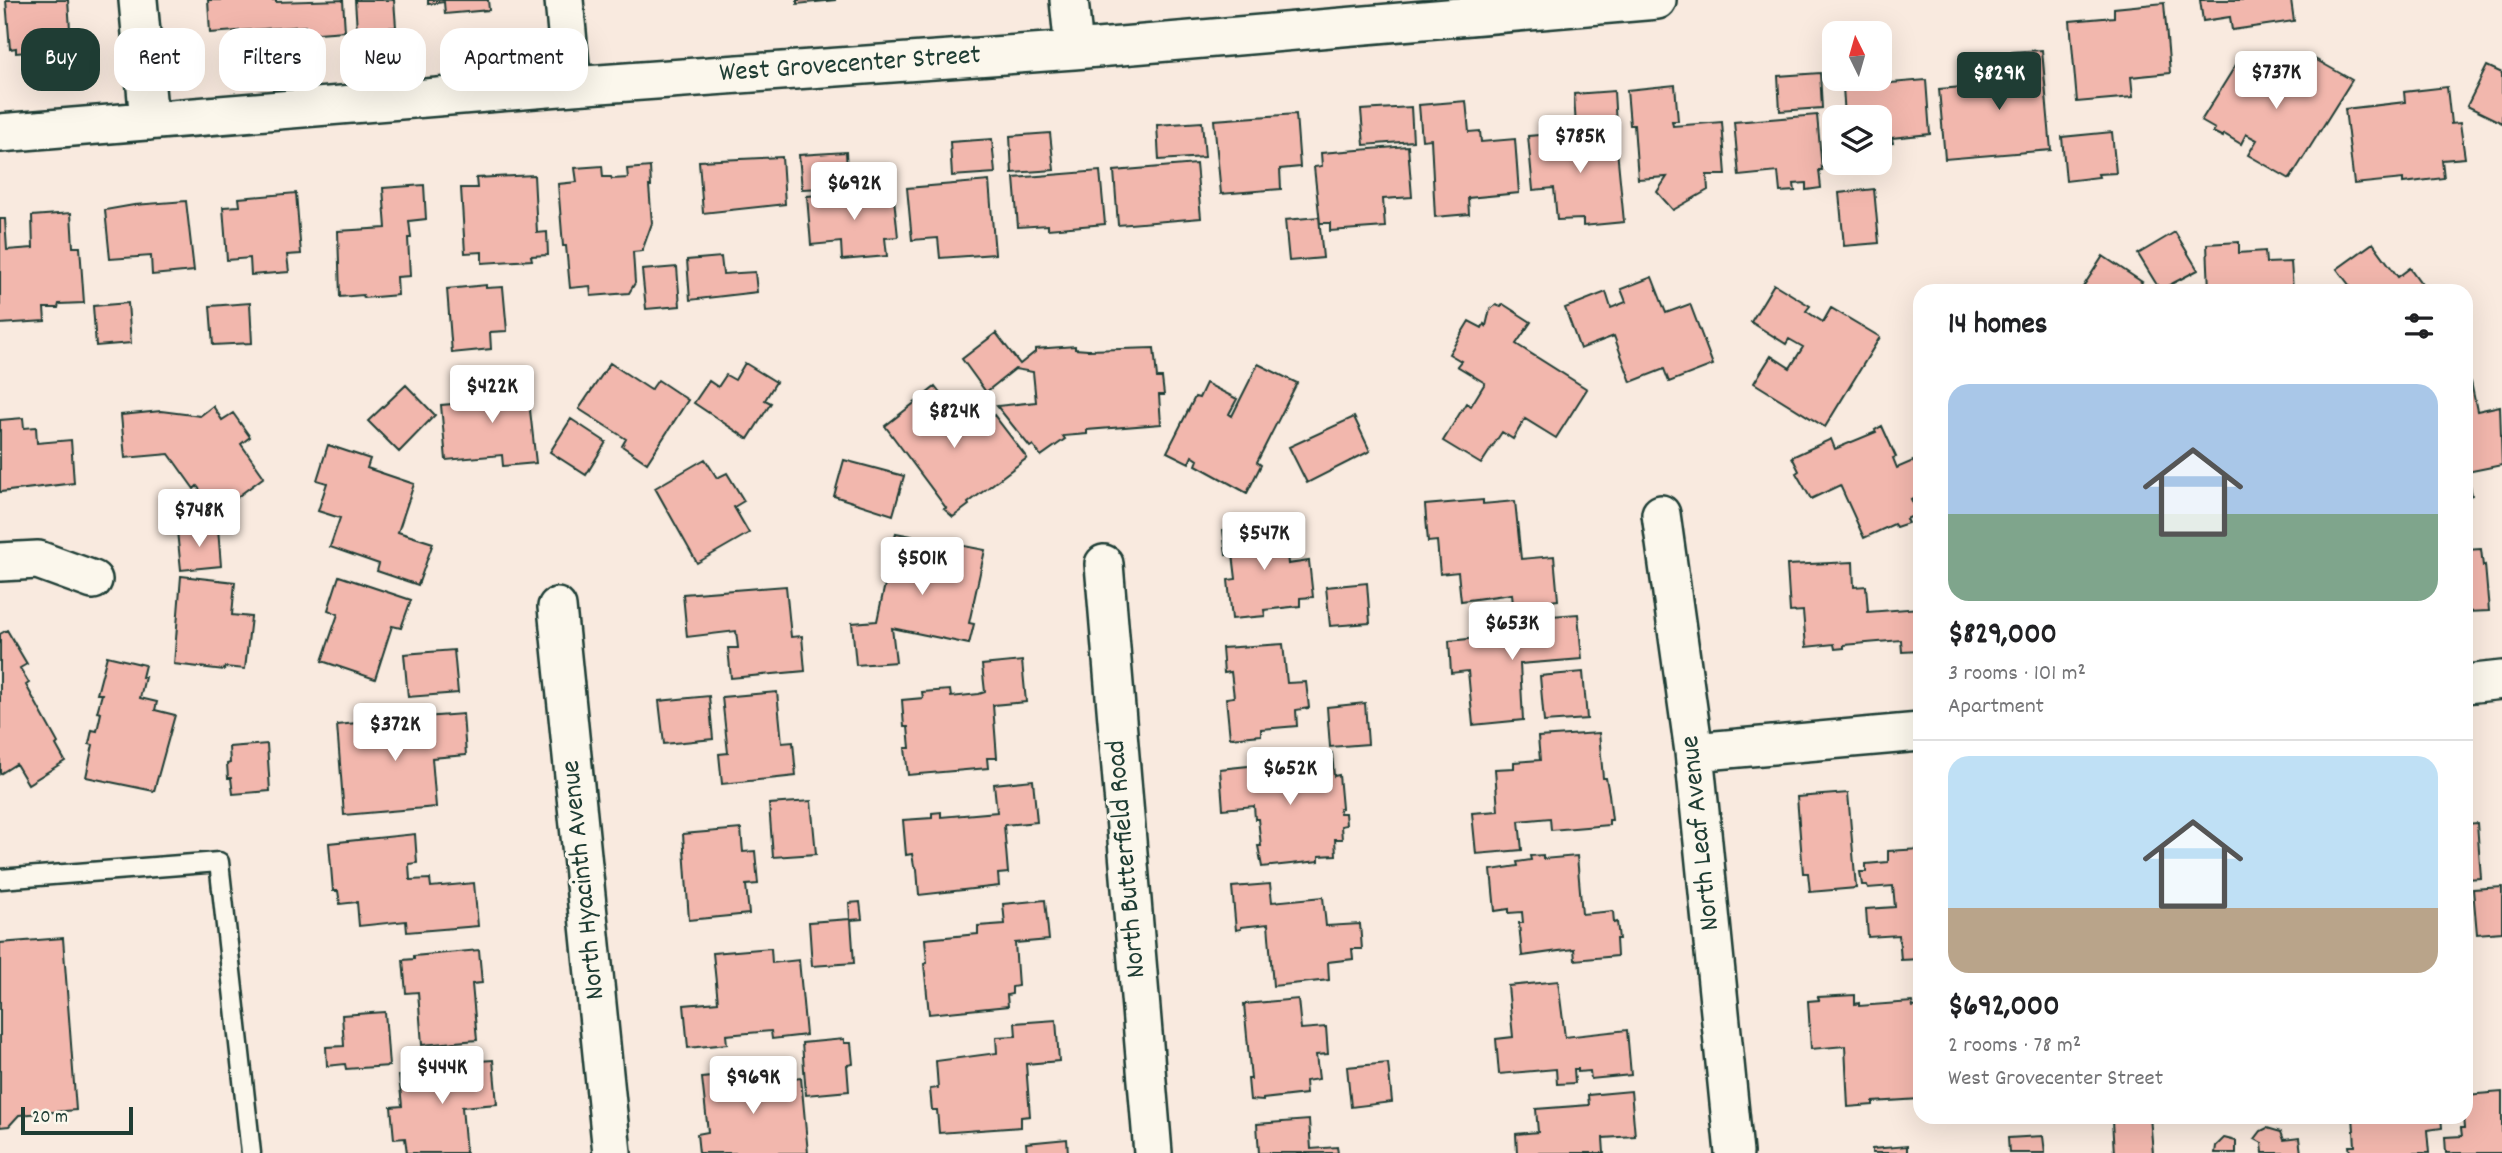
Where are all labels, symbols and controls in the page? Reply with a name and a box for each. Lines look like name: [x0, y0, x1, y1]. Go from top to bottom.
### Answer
north arrow: [1822, 21, 1892, 91]
map controls: [1822, 21, 1892, 175]
chip: Buy: [21, 28, 100, 91]
chip: Rent: [114, 28, 205, 91]
chip: Filters: [219, 28, 326, 91]
chip: New: [340, 28, 426, 91]
chip: Apartment: [440, 28, 588, 91]
street label: West Grovecenter Street: [718, 37, 982, 95]
pin: $829K: [1950, 52, 2048, 112]
pin: $737K: [2227, 52, 2325, 111]
text: $737K: [2251, 57, 2301, 90]
text: $829K: [1973, 58, 2025, 91]
button: layers: [1822, 105, 1892, 175]
pin: $785K: [1531, 116, 1629, 175]
text: $785K: [1555, 121, 1605, 154]
pin: $692K: [805, 162, 903, 222]
text: $692K: [827, 168, 881, 201]
text: 14 homes: [1948, 305, 2047, 348]
icon: filters: [2400, 307, 2438, 345]
pin: $422K: [443, 366, 541, 425]
text: $422K: [466, 371, 518, 404]
pin: $824K: [905, 391, 1003, 450]
text: $824K: [928, 396, 980, 429]
icon: home: [2130, 429, 2256, 555]
pin: $748K: [150, 490, 248, 549]
text: $748K: [174, 495, 224, 528]
pin: $547K: [1215, 512, 1313, 572]
text: $547K: [1238, 518, 1290, 551]
pin: $501K: [873, 538, 971, 597]
text: $501K: [897, 543, 947, 576]
pin: $653K: [1463, 602, 1561, 662]
text: $653K: [1485, 608, 1539, 641]
text: $829,000: [1948, 615, 2057, 658]
text: 3 rooms · 101 m²: [1948, 658, 2086, 691]
text: Apartment: [1948, 691, 2044, 724]
pin: $372K: [346, 704, 444, 763]
text: $372K: [369, 709, 421, 742]
street label: North Leaf Avenue: [1672, 733, 1732, 933]
street label: North Butterfield Road: [1098, 738, 1158, 980]
pin: $652K: [1241, 748, 1339, 807]
text: $652K: [1263, 753, 1317, 786]
street label: North Hyacinth Avenue: [553, 758, 617, 1002]
icon: home: [2130, 801, 2256, 927]
text: $692,000: [1948, 987, 2060, 1030]
text: 2 rooms · 78 m²: [1948, 1030, 2081, 1063]
pin: $444K: [393, 1046, 491, 1106]
text: $444K: [417, 1052, 467, 1085]
pin: $969K: [704, 1056, 802, 1116]
text: $969K: [726, 1062, 780, 1095]
text: West Grovecenter Street: [1948, 1063, 2163, 1096]
scale bar: [21, 1104, 133, 1136]
text: 20 m: [32, 1105, 68, 1132]

